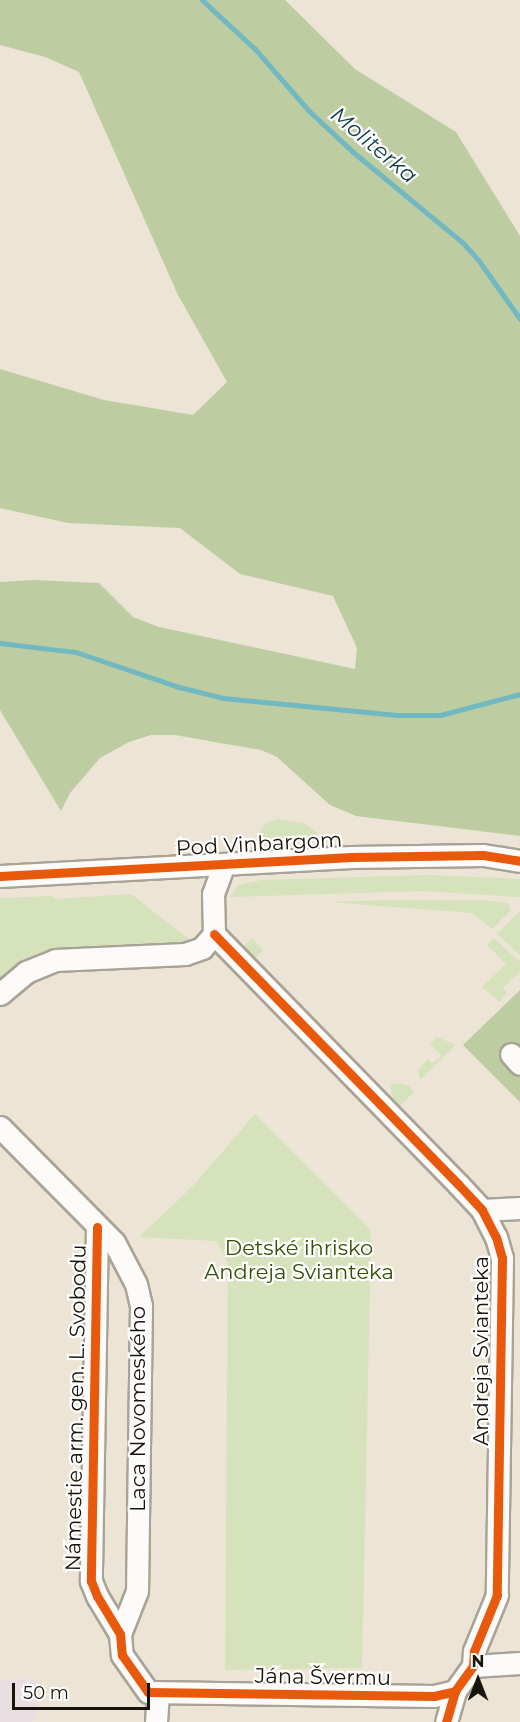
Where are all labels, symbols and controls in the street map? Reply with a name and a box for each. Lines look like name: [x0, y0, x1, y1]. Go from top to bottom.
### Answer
water label: Moliterka: [325, 101, 423, 189]
street label: Pod Vinbargom: [175, 827, 343, 861]
park label: Detské ihrisko Andreja Svianteka: [204, 1235, 394, 1285]
street label: Námestie arm. gen. L. Svobodu: [61, 1244, 91, 1572]
street label: Andreja Svianteka: [468, 1256, 494, 1446]
street label: Laca Novomeského: [125, 1306, 151, 1512]
north arrow: [448, 1650, 508, 1710]
text: N: [472, 1652, 484, 1671]
street label: Jána Švermu: [255, 1663, 391, 1691]
scale bar: [15, 1671, 153, 1709]
text: 50 m: [23, 1682, 69, 1704]

